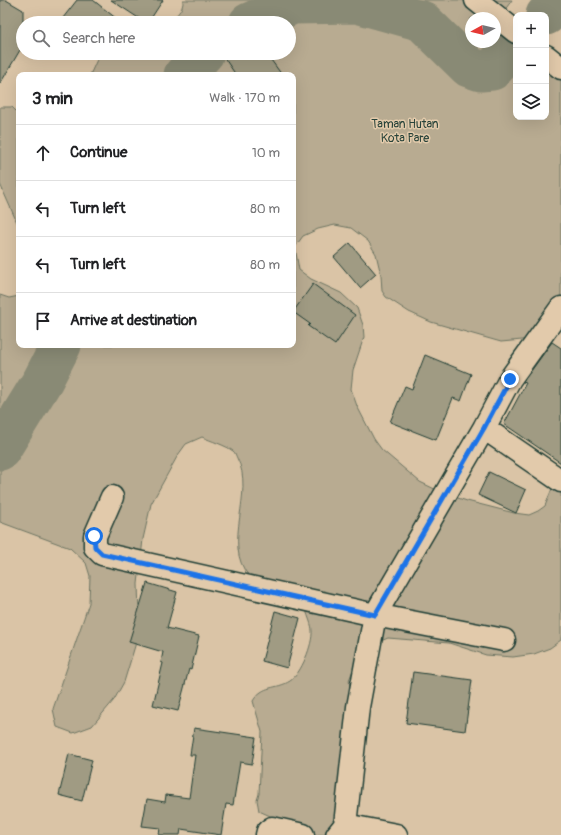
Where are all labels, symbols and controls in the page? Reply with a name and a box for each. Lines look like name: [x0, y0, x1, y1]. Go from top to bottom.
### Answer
north arrow: [465, 12, 501, 48]
map controls: [513, 12, 549, 120]
button: +: [513, 12, 549, 48]
search box: [16, 16, 296, 60]
icon: search: [30, 27, 52, 49]
text: Search here: [62, 29, 135, 48]
button: −: [513, 48, 549, 84]
button: layers: [513, 84, 549, 120]
text: 3 min: [32, 88, 73, 109]
text: Walk · 170 m: [209, 90, 280, 106]
park label: Taman Hutan Kota Pare: [371, 117, 439, 146]
icon: ahead: [32, 142, 54, 164]
text: Continue: [70, 143, 128, 162]
text: 10 m: [252, 145, 280, 161]
icon: left: [32, 198, 54, 220]
text: Turn left: [70, 199, 126, 218]
text: 80 m: [250, 201, 280, 217]
icon: left: [32, 254, 54, 276]
text: Turn left: [70, 255, 126, 274]
text: 80 m: [250, 257, 280, 273]
icon: arrive: [32, 310, 54, 332]
text: Arrive at destination: [70, 311, 197, 330]
route end: [501, 370, 519, 388]
route start: [85, 527, 103, 545]

